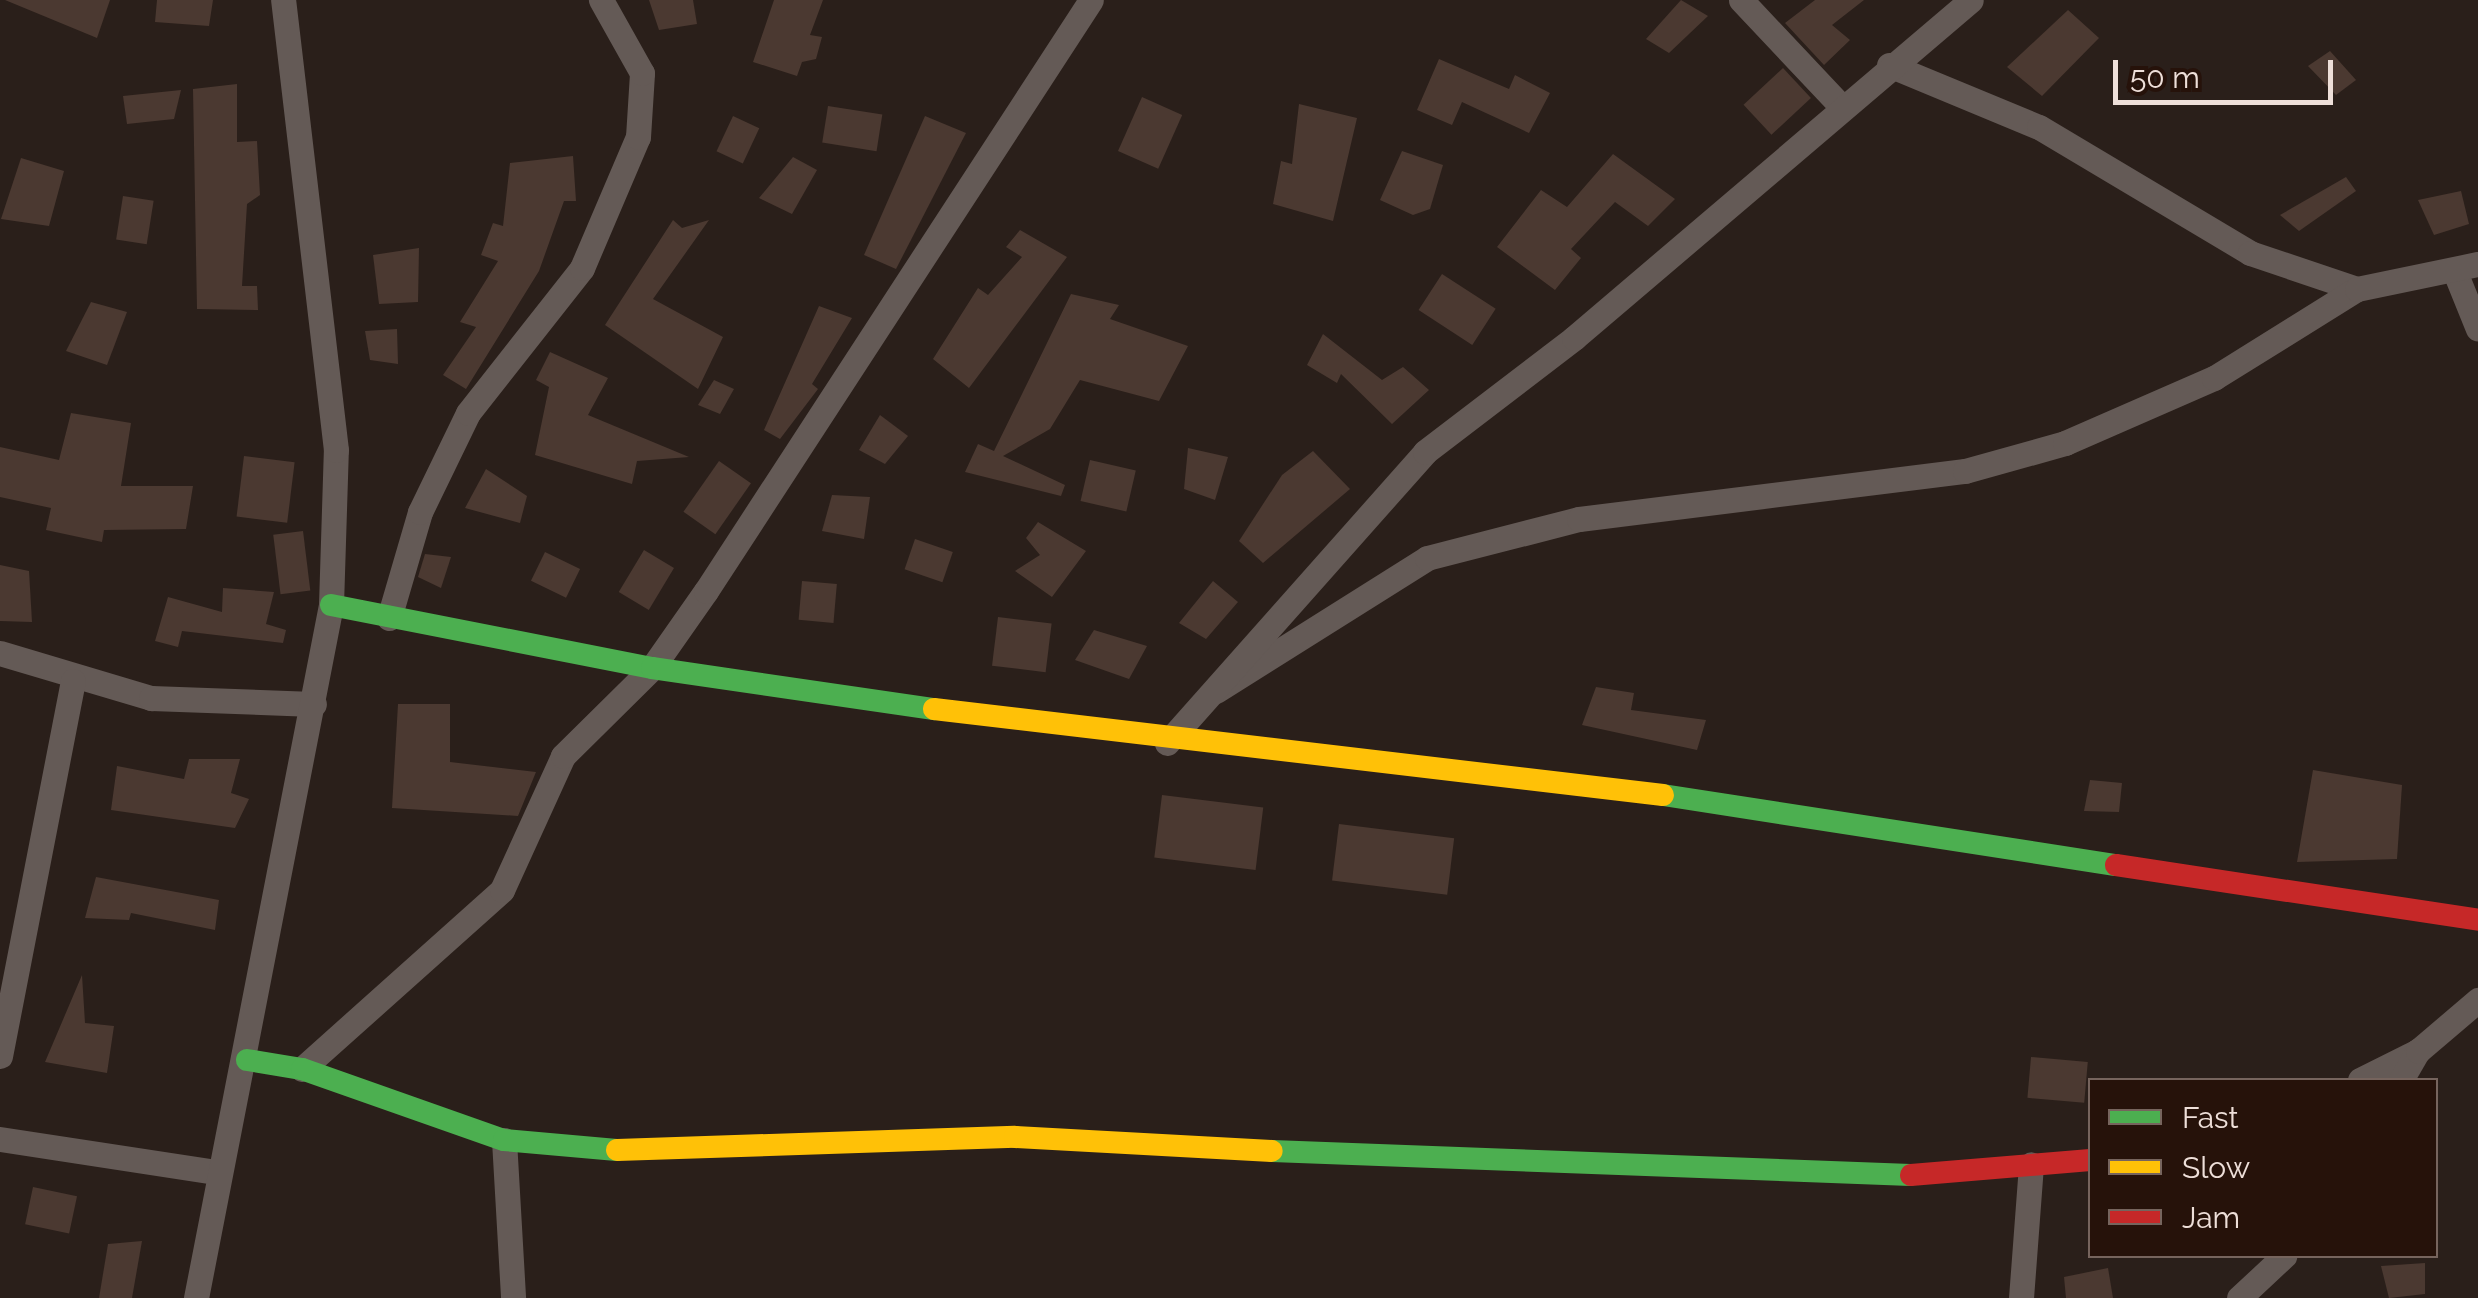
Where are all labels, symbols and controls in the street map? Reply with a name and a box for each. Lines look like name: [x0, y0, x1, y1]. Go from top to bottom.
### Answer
scale bar: [2118, 40, 2338, 102]
text: 50 m: [2130, 60, 2200, 95]
legend: [2088, 1078, 2438, 1258]
text: Fast: [2182, 1100, 2239, 1135]
text: Slow: [2182, 1150, 2250, 1185]
text: Jam: [2182, 1200, 2240, 1235]

